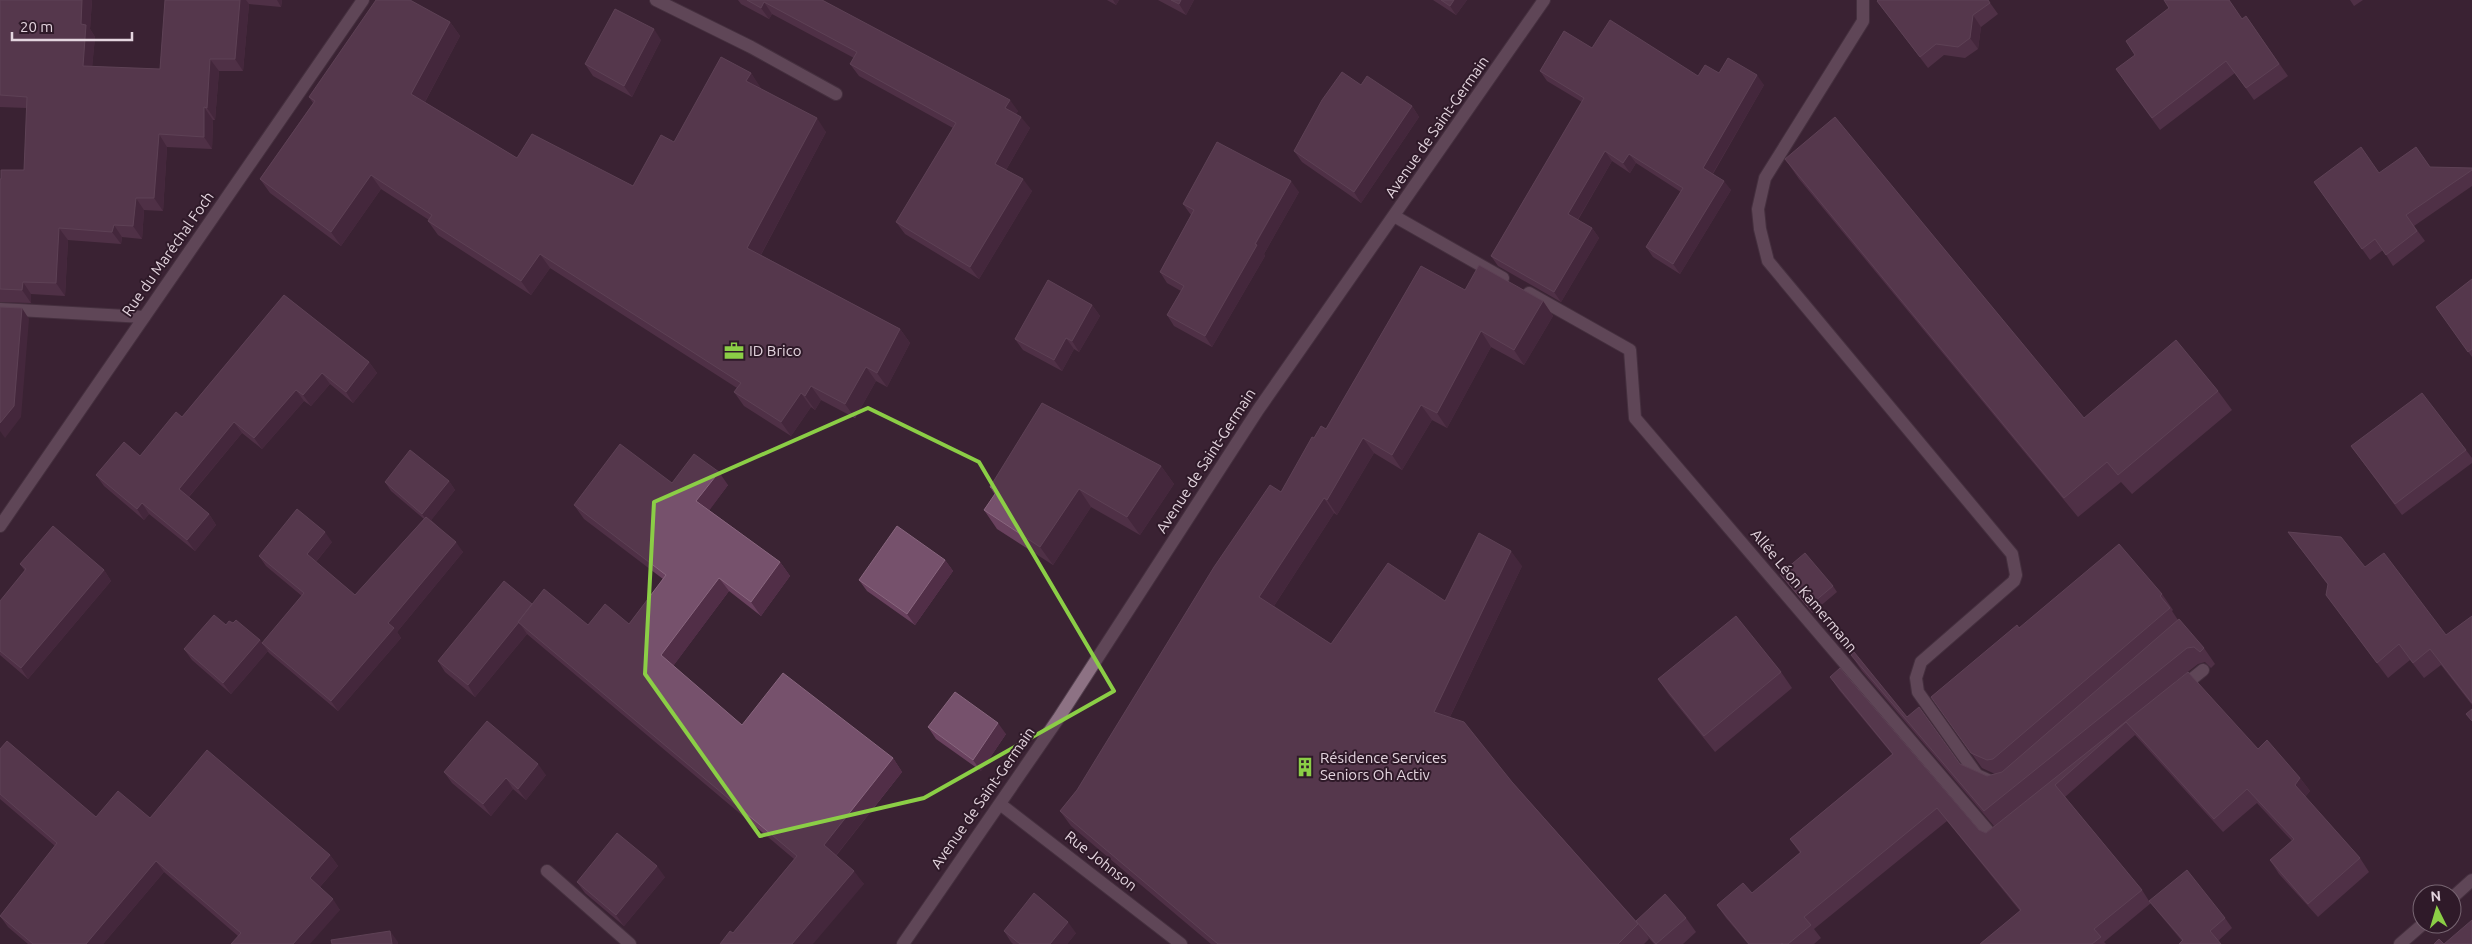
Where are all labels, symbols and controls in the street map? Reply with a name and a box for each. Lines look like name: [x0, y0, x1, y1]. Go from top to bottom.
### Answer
scale bar: [12, 10, 132, 42]
text: 20 m: [20, 18, 53, 35]
street label: Avenue de Saint-Germain: [1381, 53, 1492, 201]
street label: Rue du Maréchal Foch: [118, 188, 217, 319]
office icon: ID Brico: [723, 340, 745, 362]
place label: ID Brico: [749, 342, 801, 359]
street label: Avenue de Saint-Germain: [1152, 385, 1259, 536]
street label: Allée Léon Kamermann: [1748, 526, 1861, 656]
street label: Avenue de Saint-Germain: [927, 724, 1038, 872]
place label: Résidence Services Seniors Oh Activ: [1320, 749, 1447, 783]
building icon: Résidence Services Seniors Oh Activ: [1294, 756, 1316, 778]
street label: Rue Johnson: [1062, 827, 1141, 894]
north arrow: [2412, 884, 2462, 934]
text: N: [2430, 888, 2442, 904]

